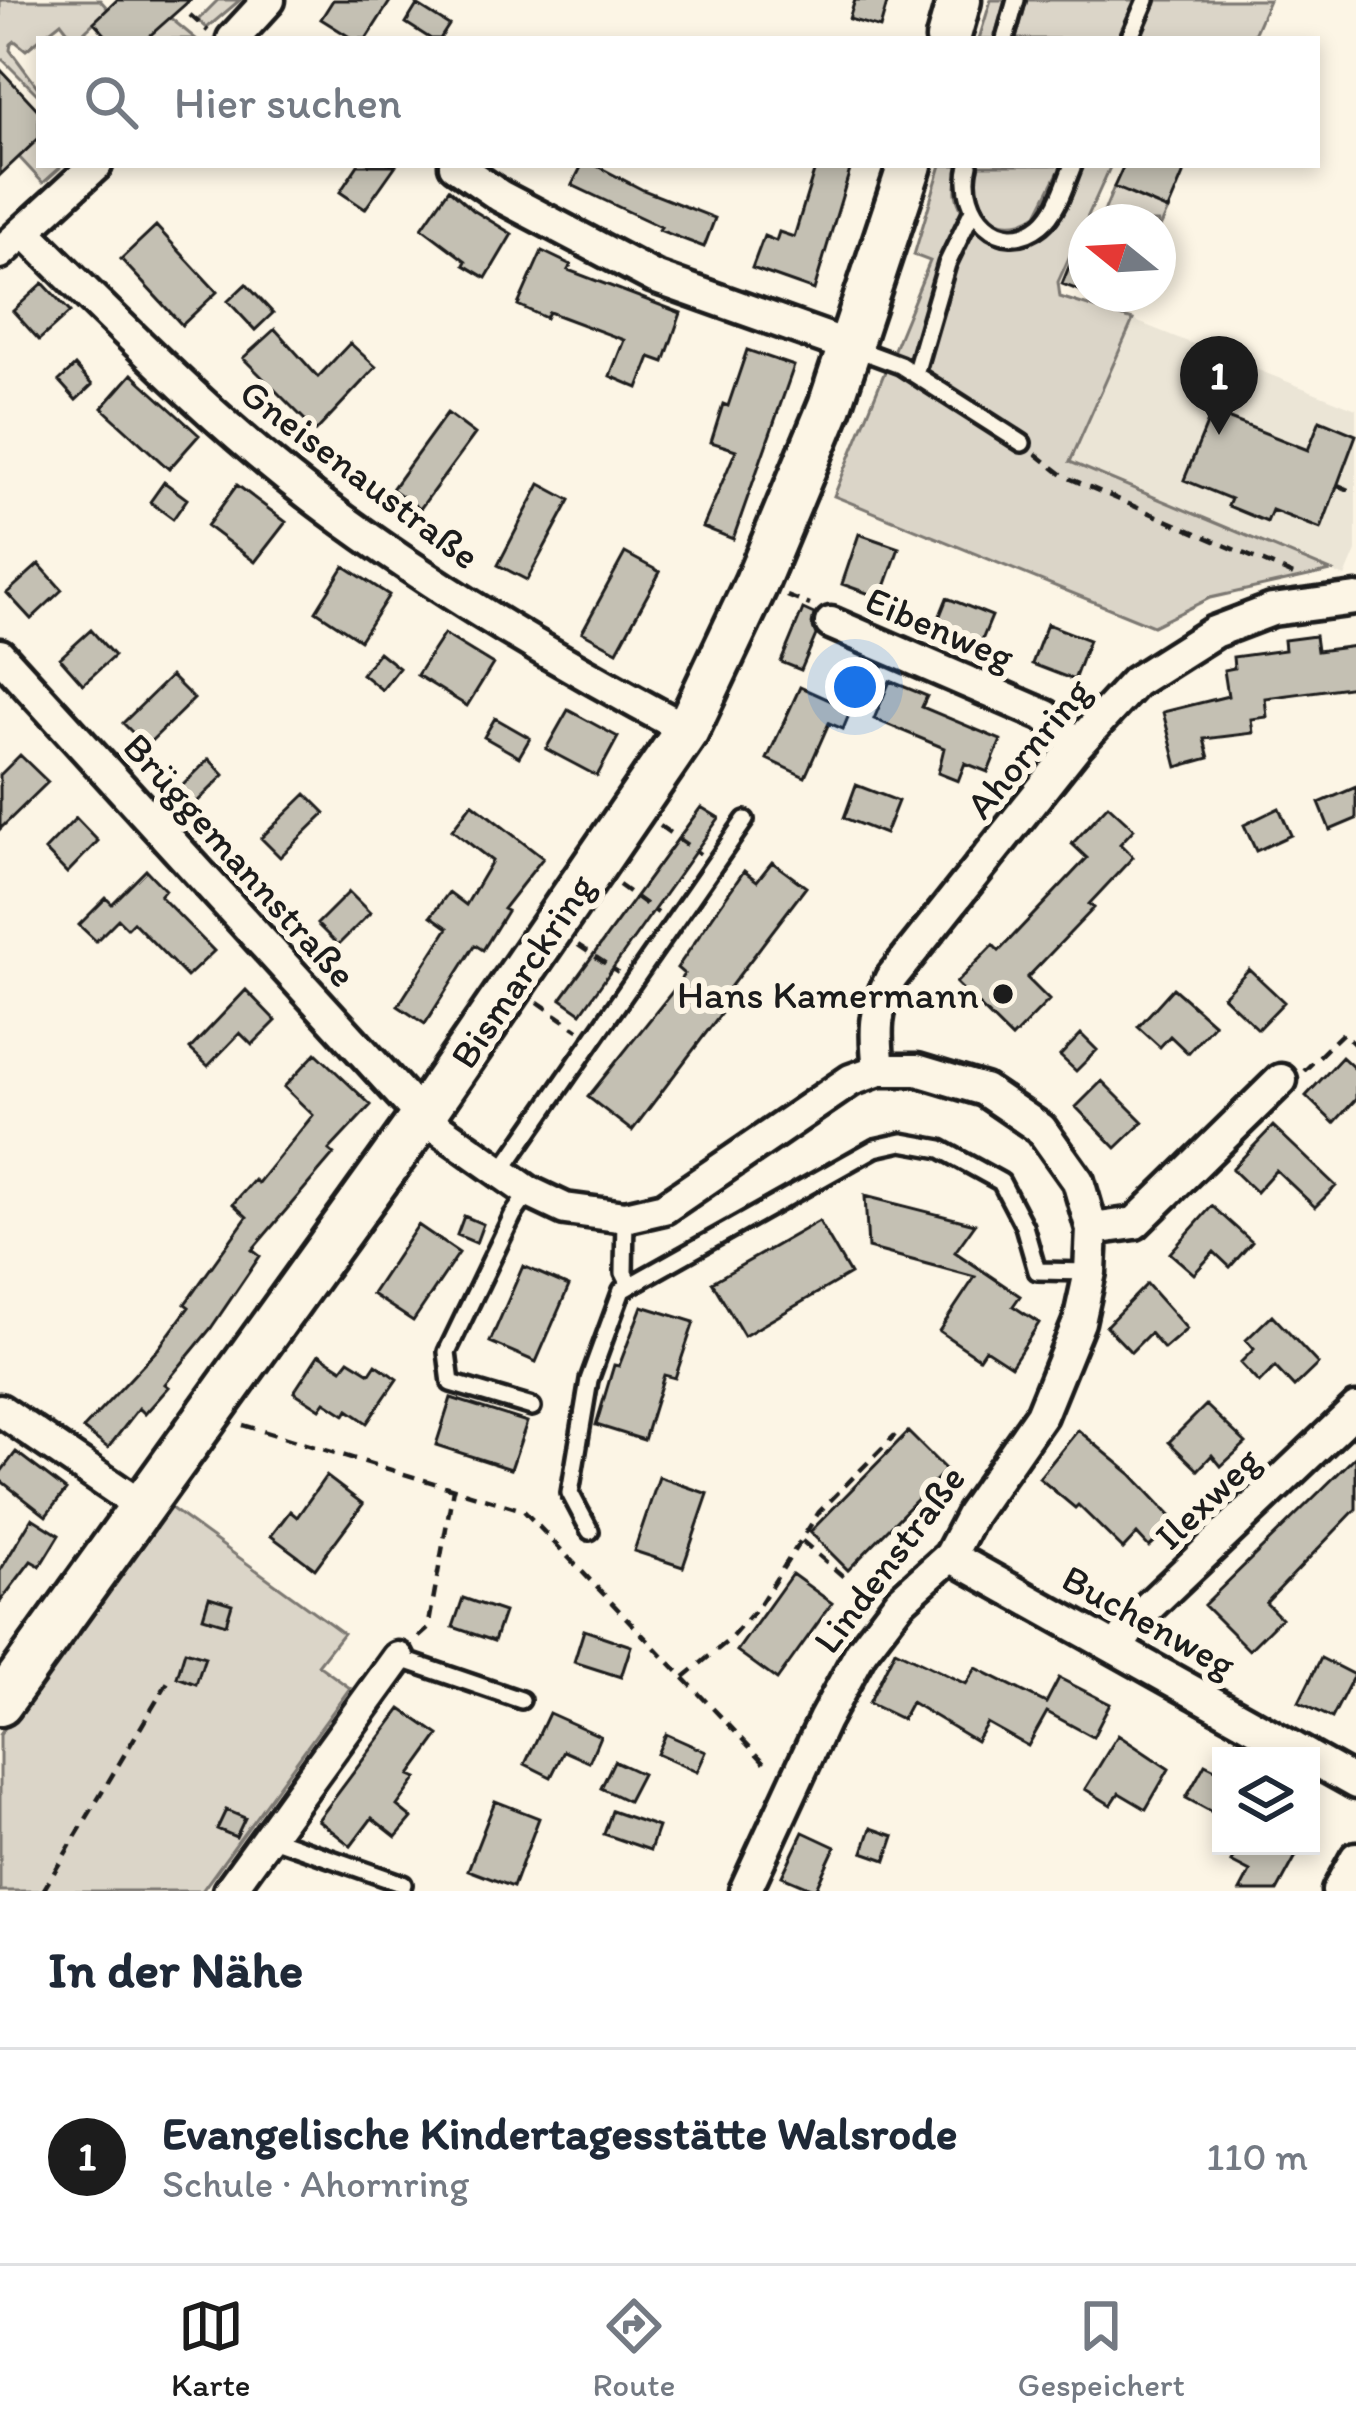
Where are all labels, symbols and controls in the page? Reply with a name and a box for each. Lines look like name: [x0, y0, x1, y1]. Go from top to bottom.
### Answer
search box: [36, 36, 1320, 168]
icon: search: [78, 69, 144, 135]
text: Hier suchen: [174, 75, 402, 129]
north arrow: [1068, 204, 1176, 312]
pin: 1: [1180, 336, 1258, 435]
street label: Gneisenaustraße: [231, 369, 489, 579]
street label: Eibenweg: [859, 576, 1021, 680]
your location: [825, 657, 885, 717]
street label: Ahornring: [956, 668, 1100, 828]
street label: Brüggemannstraße: [114, 723, 366, 997]
street label: Bismarckring: [440, 865, 604, 1077]
place label: Hans Kamermann: [677, 971, 979, 1018]
marker: Hans Kamermann: [990, 981, 1016, 1007]
street label: Ilexweg: [1145, 1437, 1269, 1559]
street label: Lindenstraße: [803, 1456, 975, 1662]
street label: Buchenweg: [1054, 1554, 1244, 1688]
map controls: [1212, 1747, 1320, 1855]
button: layers: [1212, 1747, 1320, 1855]
text: In der Nähe: [48, 1939, 303, 2000]
text: Evangelische Kindertagesstätte Walsrode: [162, 2106, 958, 2160]
text: 1: [78, 2133, 96, 2180]
text: 110 m: [1206, 2133, 1308, 2180]
text: Schule · Ahornring: [162, 2160, 469, 2207]
tab: Karte: [171, 2293, 250, 2404]
tab: Route: [593, 2293, 676, 2404]
tab: Gespeichert: [1018, 2293, 1185, 2404]

